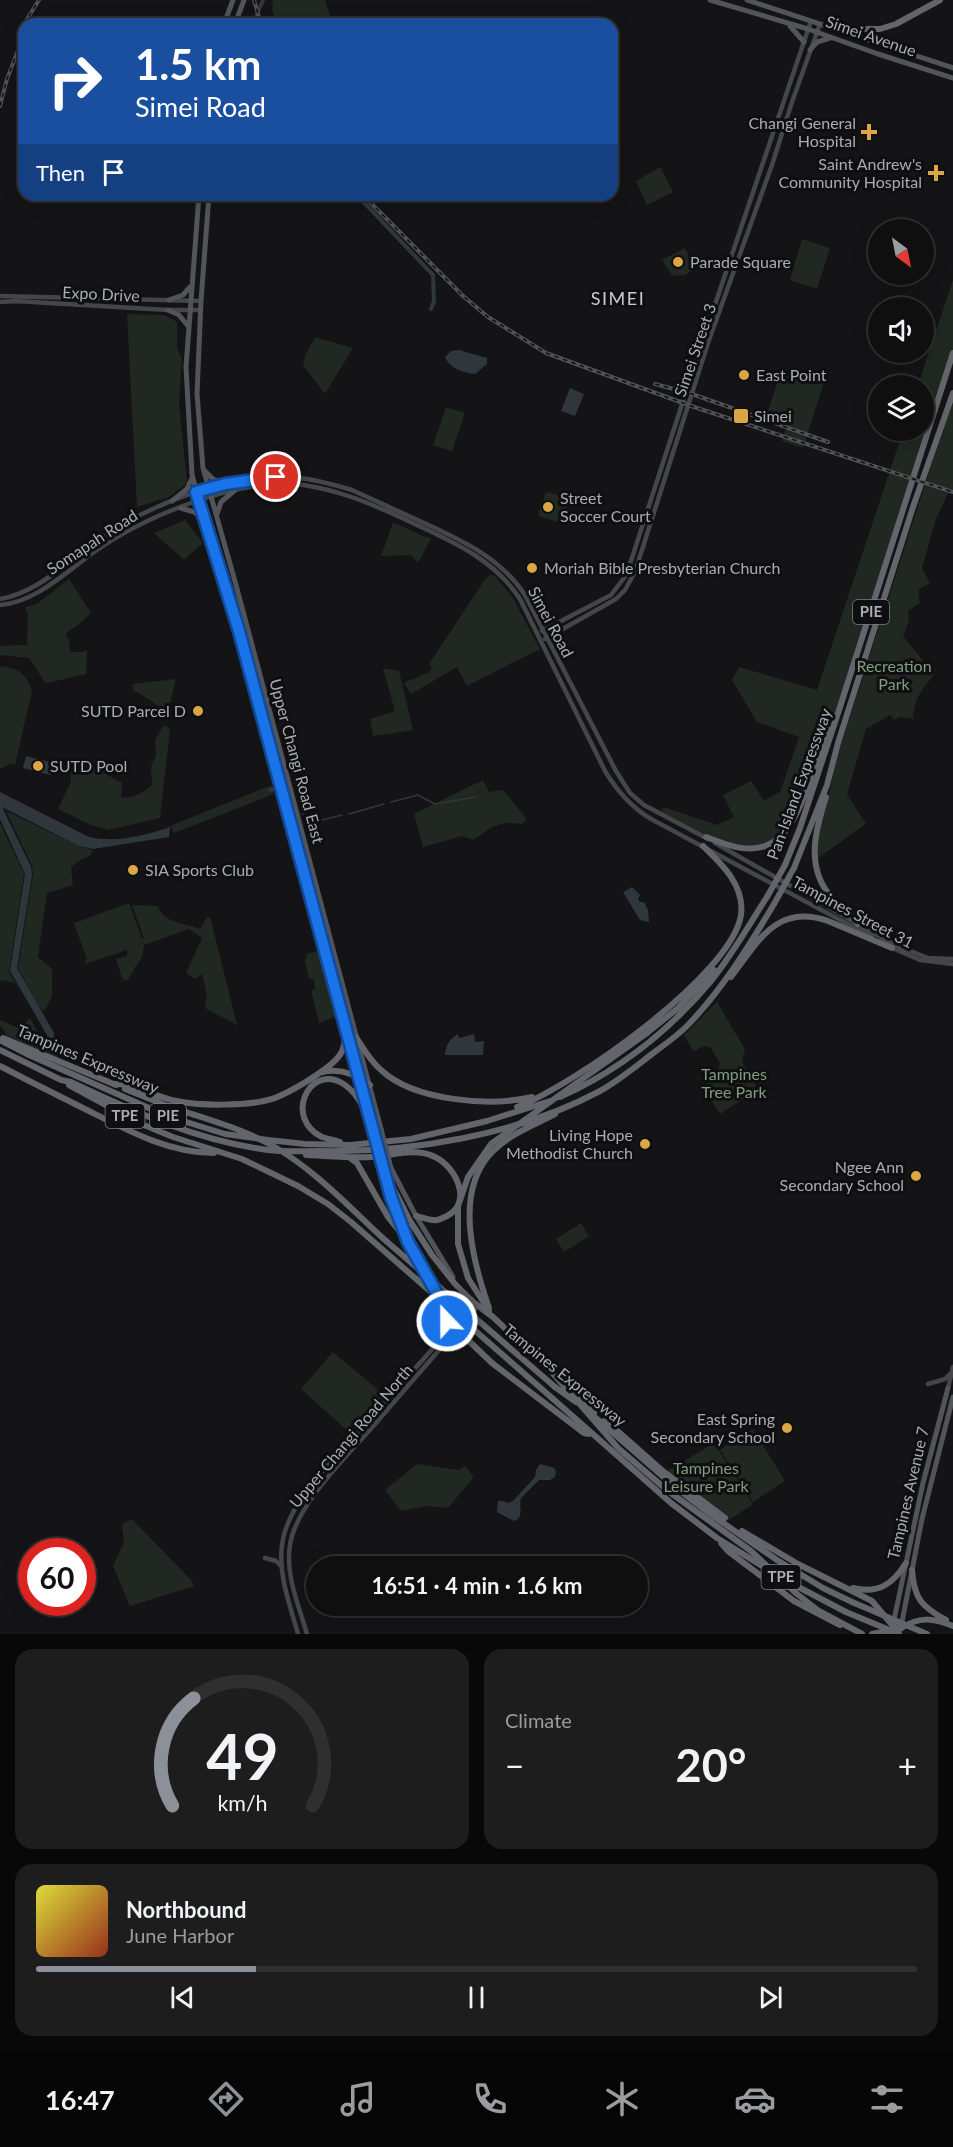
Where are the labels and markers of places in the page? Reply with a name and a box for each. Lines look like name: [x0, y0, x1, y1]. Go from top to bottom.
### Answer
place label: Changi General Hospital: [748, 113, 856, 150]
marker: Changi General Hospital: [860, 123, 878, 141]
place label: Saint Andrew's Community Hospital: [778, 154, 922, 191]
marker: Saint Andrew's Community Hospital: [927, 164, 945, 182]
place label: Parade Square: [690, 252, 791, 271]
marker: Parade Square: [671, 255, 685, 269]
place label: East Point: [756, 365, 827, 384]
marker: East Point: [737, 368, 751, 382]
place label: Simei: [754, 406, 792, 425]
marker: Simei: [732, 407, 750, 425]
pin: [250, 451, 301, 502]
place label: Street Soccer Court: [560, 488, 651, 525]
marker: Street Soccer Court: [541, 500, 555, 514]
place label: Moriah Bible Presbyterian Church: [544, 558, 780, 577]
marker: Moriah Bible Presbyterian Church: [525, 561, 539, 575]
place label: SUTD Parcel D: [81, 701, 186, 720]
marker: SUTD Parcel D: [191, 704, 205, 718]
place label: SUTD Pool: [50, 756, 127, 775]
marker: SUTD Pool: [31, 759, 45, 773]
place label: SIA Sports Club: [145, 860, 254, 879]
marker: SIA Sports Club: [126, 863, 140, 877]
place label: Living Hope Methodist Church: [506, 1125, 633, 1162]
marker: Living Hope Methodist Church: [638, 1137, 652, 1151]
place label: Ngee Ann Secondary School: [780, 1157, 904, 1194]
marker: Ngee Ann Secondary School: [909, 1169, 923, 1183]
place label: East Spring Secondary School: [651, 1409, 775, 1446]
marker: East Spring Secondary School: [780, 1421, 794, 1435]

